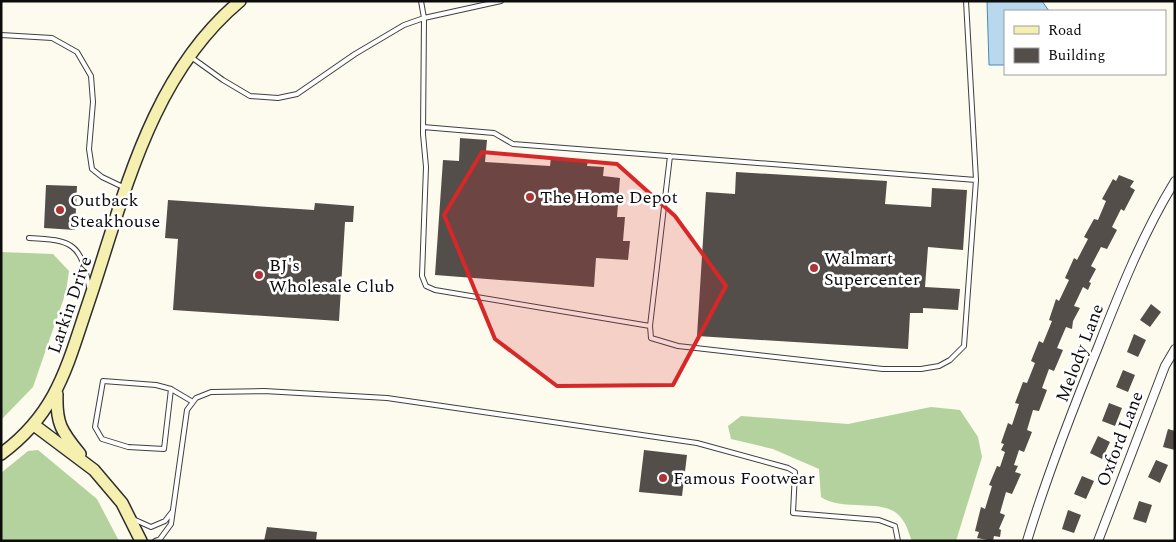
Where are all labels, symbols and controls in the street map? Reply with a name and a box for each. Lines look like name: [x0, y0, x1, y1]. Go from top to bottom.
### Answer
legend: [1004, 10, 1166, 75]
text: Road: [1048, 19, 1082, 42]
text: Building: [1048, 44, 1105, 67]
place label: The Home Depot: [540, 184, 678, 211]
place label: Outback Steakhouse: [70, 187, 160, 235]
marker: The Home Depot: [524, 191, 536, 203]
marker: Outback Steakhouse: [54, 204, 66, 216]
place label: Walmart Supercenter: [824, 245, 920, 293]
place label: BJ's Wholesale Club: [269, 252, 394, 300]
street label: Larkin Drive: [41, 253, 99, 357]
marker: Walmart Supercenter: [808, 262, 820, 274]
marker: BJ's Wholesale Club: [253, 269, 265, 281]
street label: Melody Lane: [1049, 300, 1111, 406]
street label: Oxford Lane: [1089, 387, 1151, 491]
place label: Famous Footwear: [673, 465, 815, 492]
marker: Famous Footwear: [657, 472, 669, 484]

